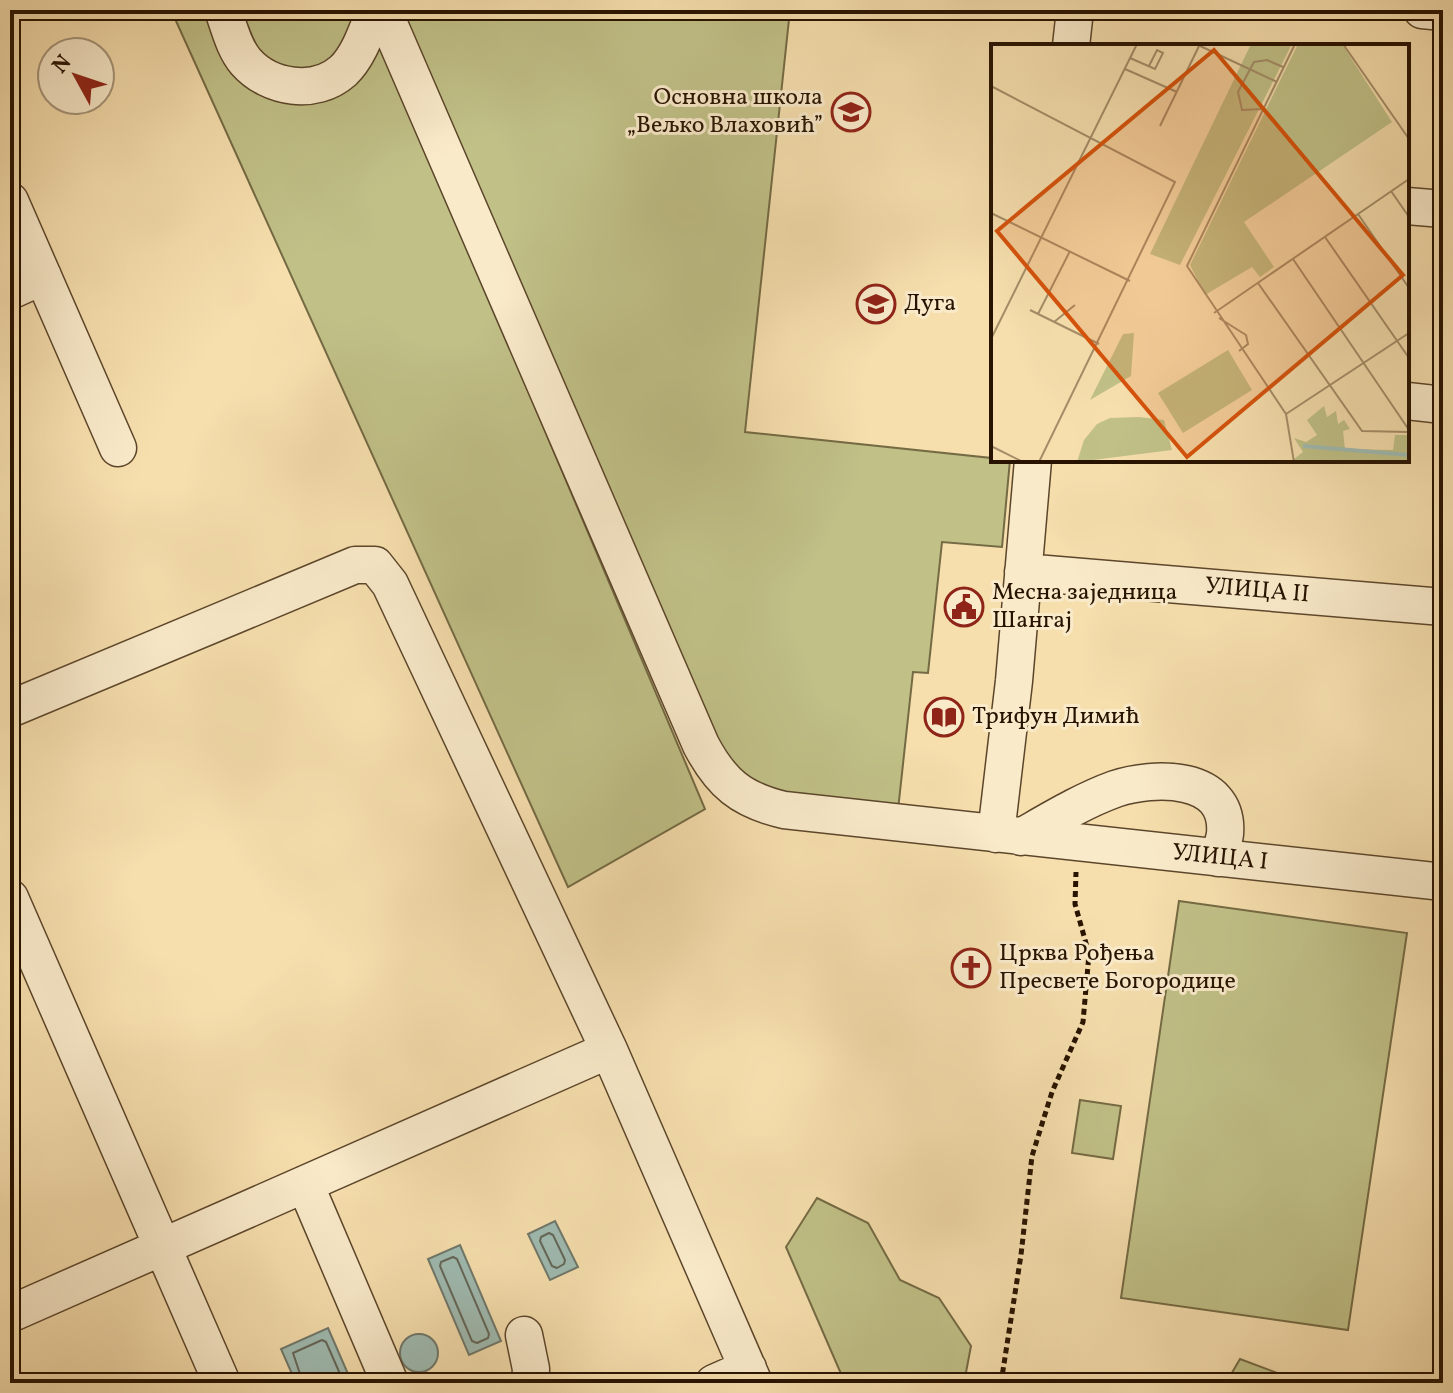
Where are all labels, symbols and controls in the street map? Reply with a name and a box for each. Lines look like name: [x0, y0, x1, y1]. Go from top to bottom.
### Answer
north arrow: [36, 36, 116, 116]
inset map: [991, 44, 1409, 462]
text: N: [46, 49, 80, 81]
place label: Основна школа „Вељко Влаховић”: [627, 81, 823, 143]
school or university icon: Основна школа „Вељко Влаховић”: [830, 91, 872, 133]
school or university icon: Дуга: [855, 283, 897, 325]
place label: Дуга: [904, 287, 956, 321]
street label: УЛИЦА II: [1203, 569, 1311, 613]
place label: Месна заједница Шангај: [992, 576, 1178, 638]
public building icon: Месна заједница Шангај: [943, 586, 985, 628]
library icon: Трифун Димић: [923, 696, 965, 738]
place label: Трифун Димић: [972, 700, 1140, 734]
street label: УЛИЦА I: [1170, 836, 1270, 880]
place label: Црква Рођења Пресвете Богородице: [999, 937, 1236, 999]
church icon: Црква Рођења Пресвете Богородице: [950, 947, 992, 989]

